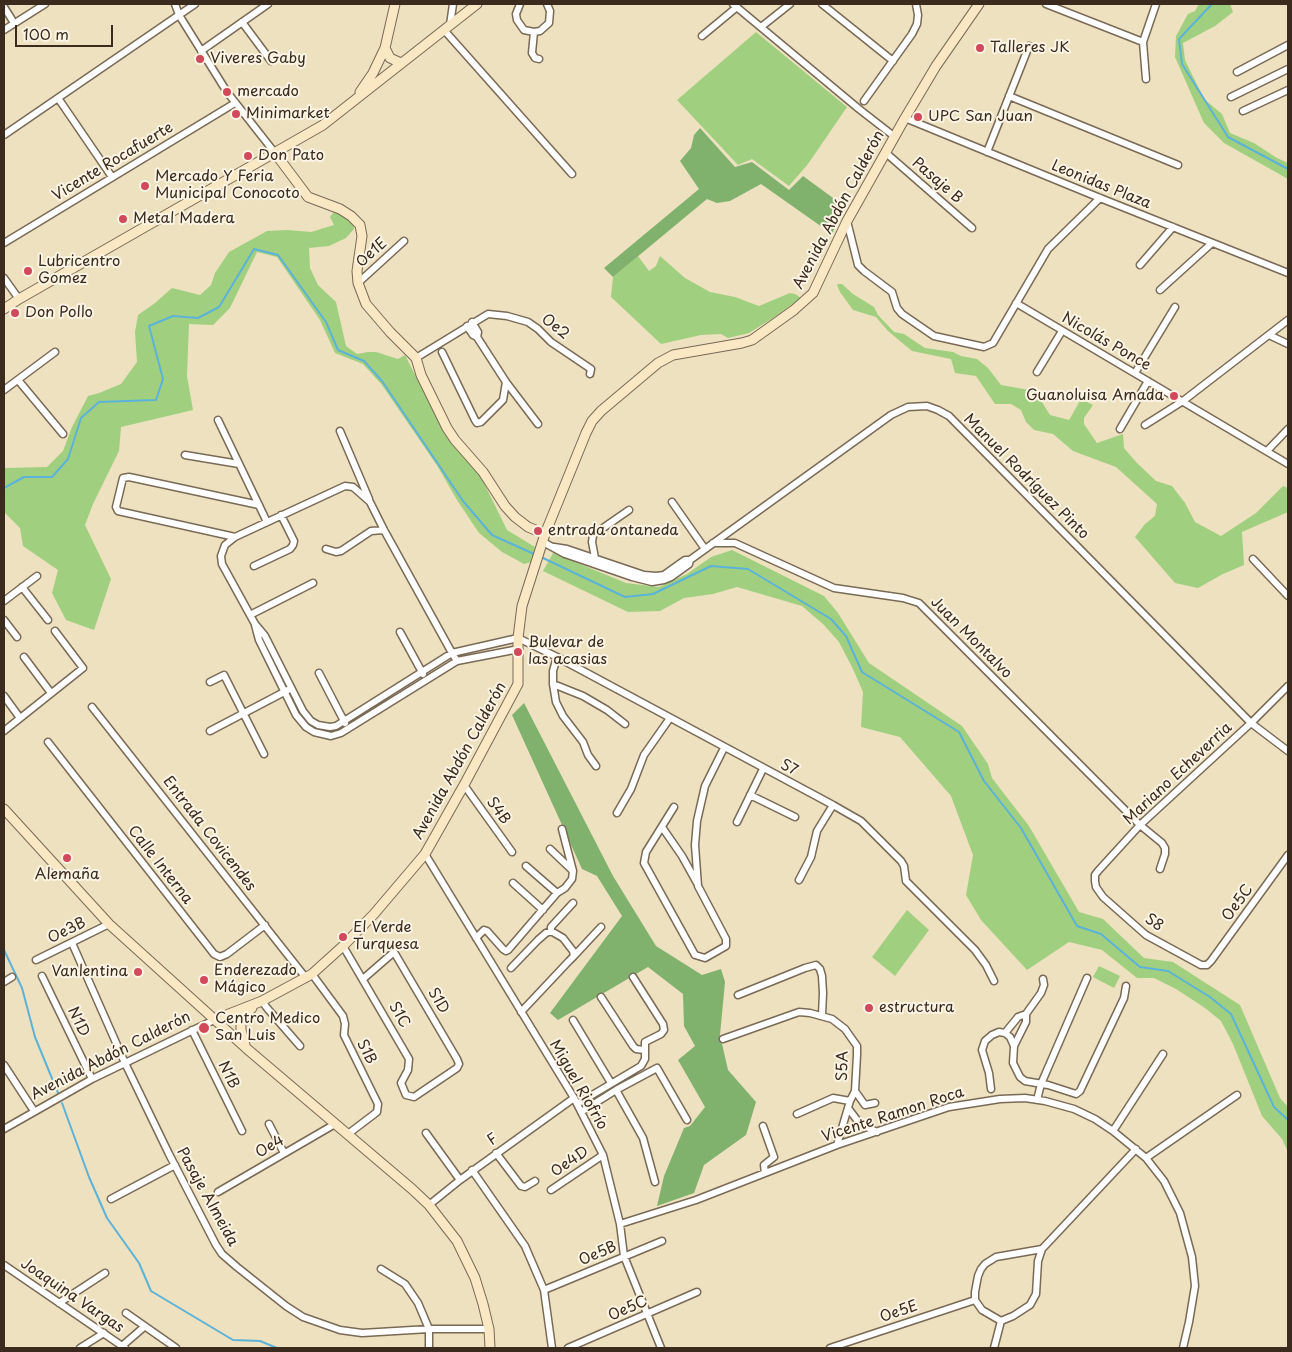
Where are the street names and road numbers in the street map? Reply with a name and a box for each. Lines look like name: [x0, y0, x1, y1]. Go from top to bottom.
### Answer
street label: Vicente Rocafuerte: [49, 119, 177, 205]
street label: Avenida Abdón Calderón: [790, 128, 888, 292]
street label: Pasaje B: [908, 154, 966, 208]
street label: Leonidas Plaza: [1049, 157, 1153, 213]
street label: Oe1E: [353, 234, 391, 272]
street label: Nicolás Ponce: [1058, 309, 1154, 375]
street label: Oe2: [537, 310, 573, 344]
street label: Manuel Rodríguez Pinto: [960, 411, 1092, 543]
street label: Juan Montalvo: [926, 593, 1016, 683]
street label: Avenida Abdón Calderón: [409, 679, 511, 843]
street label: Mariano Echeverria: [1120, 719, 1236, 829]
street label: S7: [777, 756, 801, 780]
street label: Entrada Covicendes: [159, 773, 259, 895]
street label: S4B: [482, 794, 514, 828]
street label: Calle Interna: [124, 822, 196, 908]
street label: Oe5C: [1219, 881, 1257, 925]
street label: S8: [1141, 910, 1167, 936]
street label: Oe3B: [45, 914, 89, 948]
street label: S1D: [423, 985, 453, 1017]
street label: S1C: [385, 999, 413, 1031]
street label: N1D: [63, 1004, 93, 1040]
street label: Avenida Abdón Calderón: [28, 1008, 194, 1104]
street label: S1B: [352, 1037, 380, 1067]
street label: Miguel Riofrío: [545, 1037, 611, 1133]
street label: S5A: [834, 1051, 852, 1081]
street label: N1B: [214, 1058, 242, 1092]
street label: Vicente Ramon Roca: [820, 1084, 966, 1146]
street label: F: [484, 1130, 502, 1150]
street label: Oe4: [253, 1132, 287, 1162]
street label: Oe4D: [548, 1143, 592, 1181]
street label: Pasaje Almeida: [172, 1144, 242, 1250]
street label: Oe5B: [576, 1238, 620, 1270]
street label: Joaquina Vargas: [17, 1255, 127, 1337]
street label: Oe5C: [606, 1292, 650, 1326]
street label: Oe5E: [878, 1297, 920, 1327]

